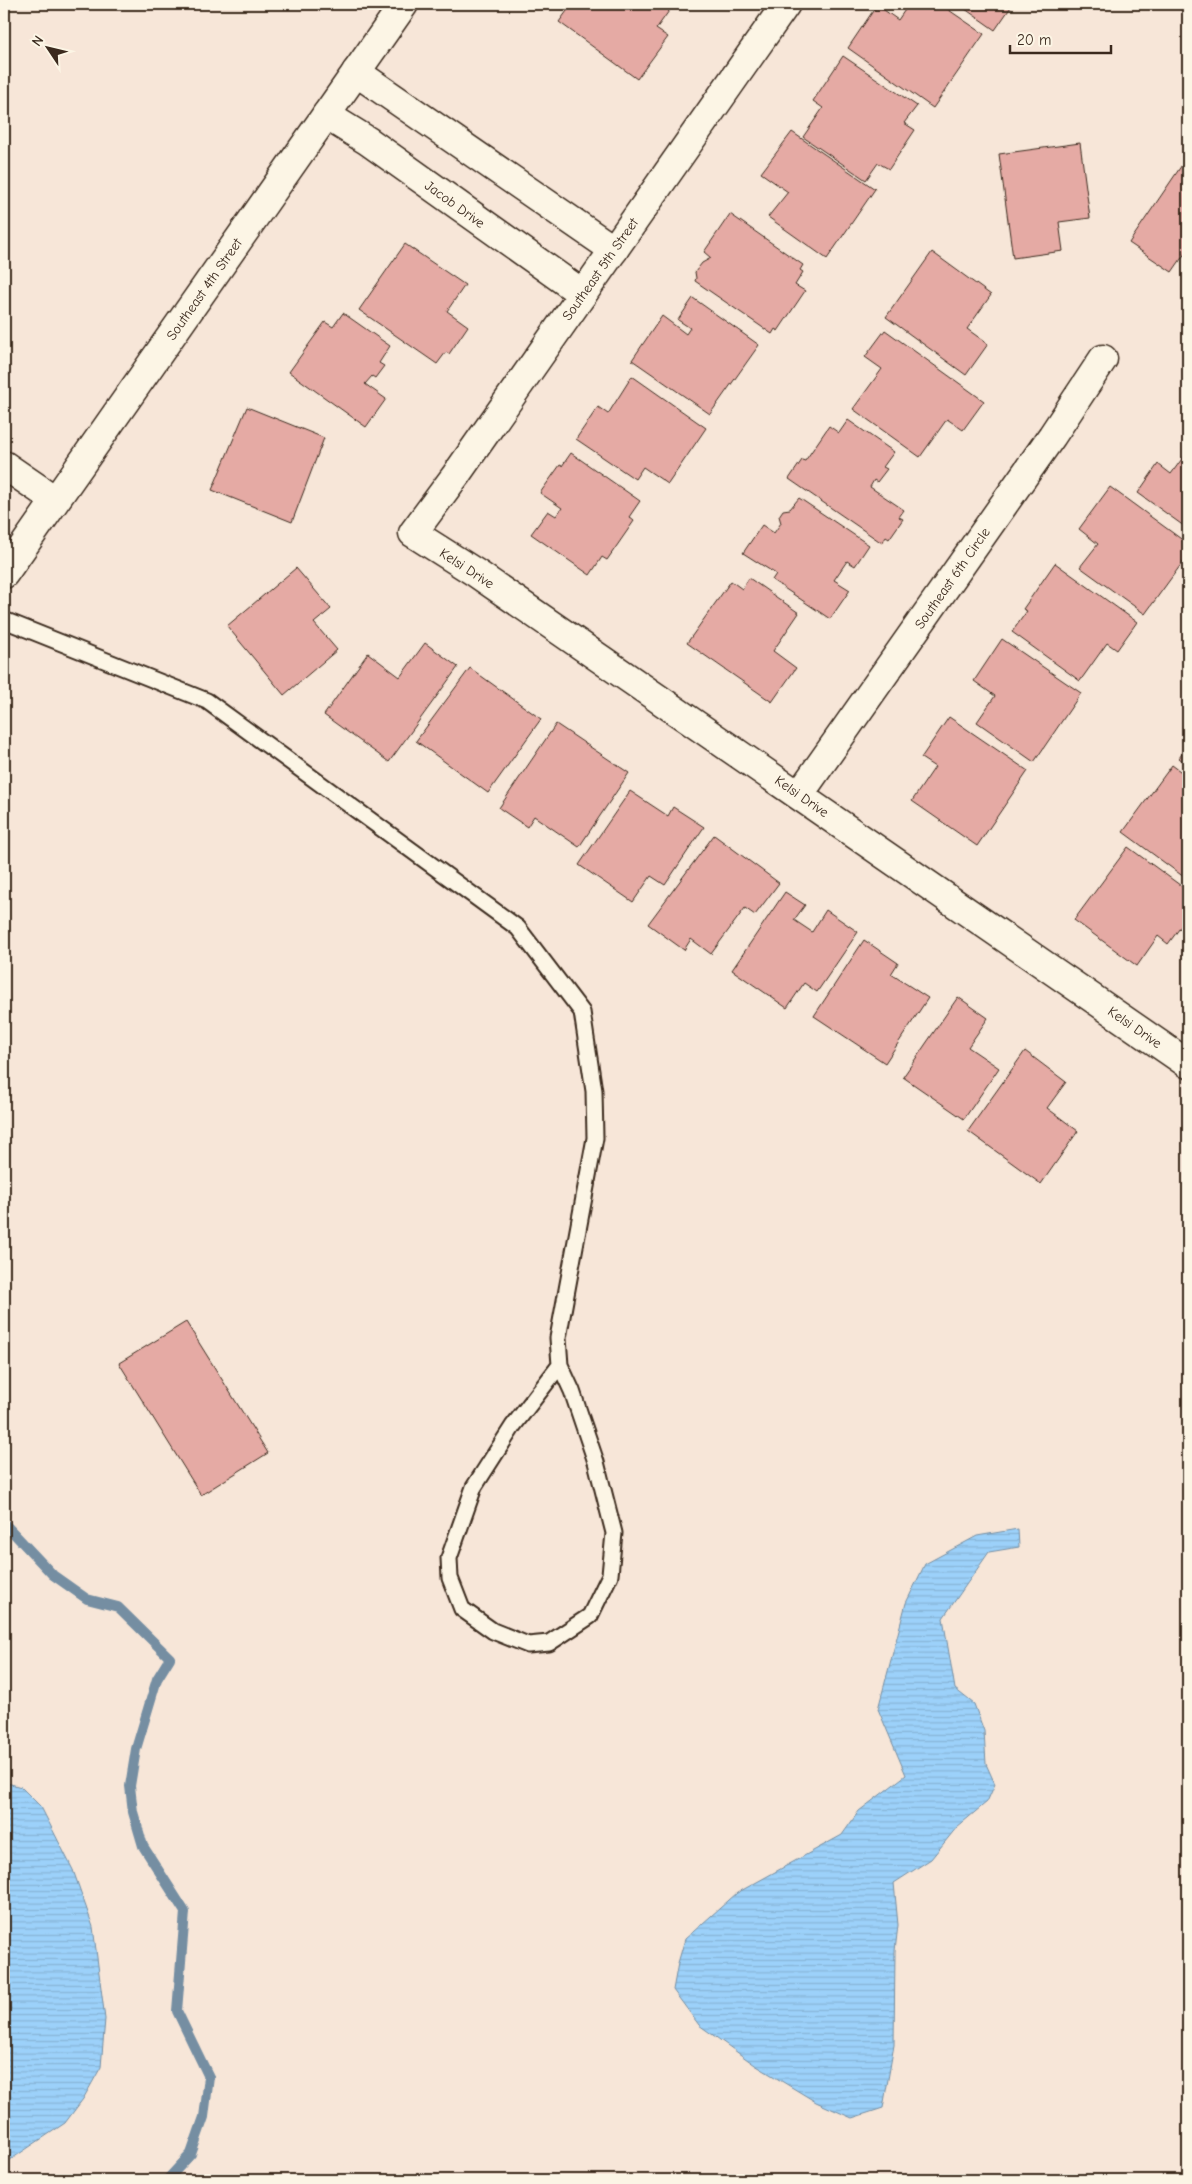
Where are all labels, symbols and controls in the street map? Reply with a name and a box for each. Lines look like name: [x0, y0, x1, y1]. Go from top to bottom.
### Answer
north arrow: [22, 22, 72, 72]
scale bar: [1010, 22, 1111, 54]
text: 20 m: [1017, 31, 1051, 49]
text: N: [28, 32, 47, 49]
street label: Jacob Drive: [421, 177, 488, 232]
street label: Southeast 5th Street: [559, 214, 643, 324]
street label: Southeast 4th Street: [163, 234, 247, 344]
street label: Southeast 6th Circle: [911, 524, 994, 632]
street label: Kelsi Drive: [436, 544, 497, 592]
street label: Kelsi Drive: [772, 772, 832, 821]
street label: Kelsi Drive: [1105, 1003, 1165, 1052]

